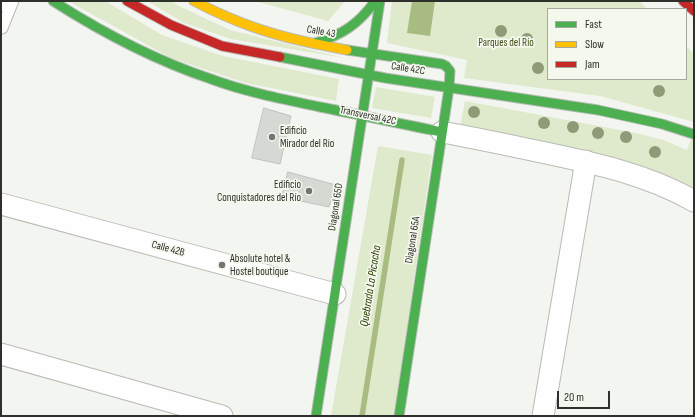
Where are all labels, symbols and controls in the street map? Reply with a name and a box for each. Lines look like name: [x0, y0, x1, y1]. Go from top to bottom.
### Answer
legend: [547, 8, 687, 80]
text: Fast: [585, 17, 602, 32]
street label: Calle 43: [306, 23, 336, 41]
park label: Parques del Río: [478, 36, 534, 50]
text: Slow: [585, 37, 604, 52]
text: Jam: [585, 57, 600, 72]
street label: Calle 42C: [390, 60, 426, 78]
street label: Transversal 42C: [338, 104, 398, 128]
place label: Edificio Mirador del Río: [280, 124, 334, 150]
marker: Edificio Mirador del Río: [267, 132, 277, 142]
place label: Edificio Conquistadores del Río: [217, 178, 301, 204]
street label: Diagonal 65D: [326, 182, 346, 232]
marker: Edificio Conquistadores del Río: [304, 186, 314, 196]
street label: Diagonal 65A: [403, 216, 423, 264]
street label: Calle 42B: [150, 238, 186, 260]
water label: Quebrada La Picacha: [357, 244, 385, 328]
place label: Absolute hotel & Hostel boutique: [230, 252, 290, 278]
marker: Absolute hotel & Hostel boutique: [217, 260, 227, 270]
scale bar: [559, 383, 612, 409]
text: 20 m: [564, 390, 584, 405]

